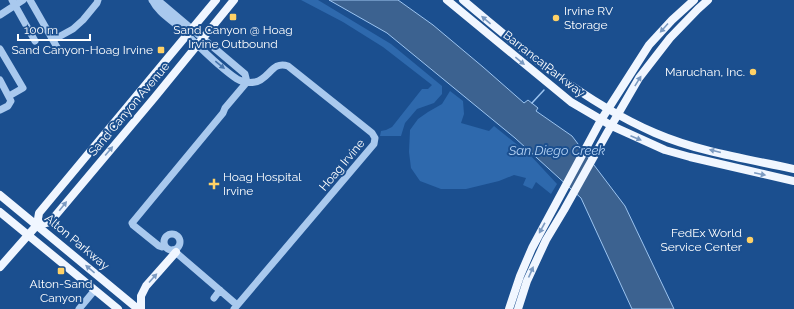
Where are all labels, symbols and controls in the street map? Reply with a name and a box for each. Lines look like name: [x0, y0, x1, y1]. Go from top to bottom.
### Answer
place label: Irvine RV Storage: [564, 4, 613, 32]
marker: Sand Canyon @ Hoag Irvine Outbound: [228, 12, 238, 22]
marker: Irvine RV Storage: [551, 13, 561, 23]
one-way arrow: [481, 15, 492, 24]
scale bar: [18, 16, 90, 42]
text: 100 m: [24, 23, 58, 37]
place label: Sand Canyon @ Hoag Irvine Outbound: [173, 23, 293, 51]
one-way arrow: [659, 23, 669, 33]
street label: Barranca Parkway: [500, 28, 588, 100]
place label: Sand Canyon-Hoag Irvine: [11, 43, 153, 57]
marker: Sand Canyon-Hoag Irvine: [156, 45, 166, 55]
one-way arrow: [515, 56, 526, 65]
street label: Sand Canyon Avenue: [86, 59, 172, 159]
one-way arrow: [215, 61, 226, 70]
place label: Maruchan, Inc.: [665, 65, 745, 79]
marker: Maruchan, Inc.: [748, 67, 758, 77]
one-way arrow: [634, 75, 641, 87]
one-way arrow: [630, 135, 642, 141]
street label: Hoag Irvine: [316, 136, 368, 194]
water label: San Diego Creek: [508, 143, 605, 158]
one-way arrow: [105, 145, 114, 156]
one-way arrow: [709, 148, 721, 154]
place label: Hoag Hospital Irvine: [223, 170, 302, 198]
one-way arrow: [754, 171, 766, 177]
marker: Hoag Hospital Irvine: [208, 178, 220, 190]
one-way arrow: [58, 201, 67, 212]
street label: Alton Parkway: [42, 211, 112, 273]
one-way arrow: [538, 222, 545, 234]
place label: FedEx World Service Center: [660, 226, 743, 254]
marker: FedEx World Service Center: [745, 235, 755, 245]
one-way arrow: [85, 264, 95, 273]
marker: Alton-Sand Canyon: [56, 266, 66, 276]
one-way arrow: [528, 267, 534, 278]
one-way arrow: [148, 274, 157, 283]
place label: Alton-Sand Canyon: [30, 277, 92, 305]

